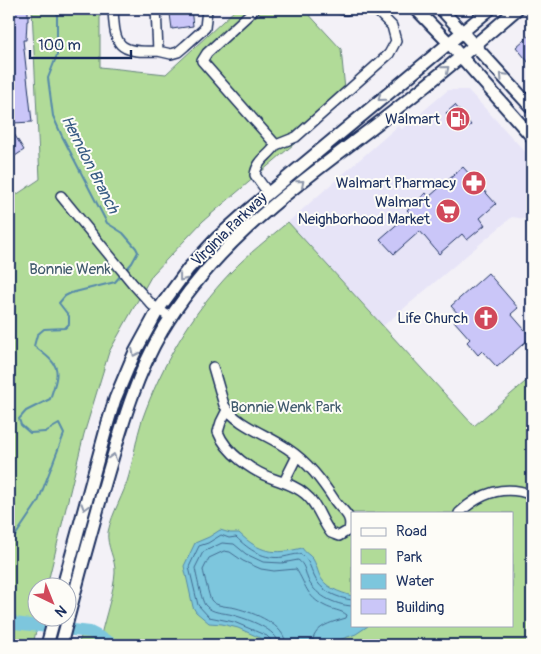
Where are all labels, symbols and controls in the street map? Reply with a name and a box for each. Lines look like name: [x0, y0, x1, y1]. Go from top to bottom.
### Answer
scale bar: [30, 28, 131, 60]
text: 100 m: [38, 36, 81, 55]
one-way arrow: [440, 65, 449, 74]
one-way arrow: [500, 73, 509, 82]
one-way arrow: [378, 93, 387, 102]
fuel station icon: Walmart: [445, 106, 471, 132]
place label: Walmart: [385, 110, 441, 129]
water label: Herndon Branch: [57, 112, 124, 218]
pharmacy icon: Walmart Pharmacy: [461, 170, 487, 196]
place label: Walmart Pharmacy: [336, 174, 457, 193]
one-way arrow: [295, 180, 304, 189]
street label: Virginia Parkway: [187, 188, 272, 270]
place label: Walmart Neighborhood Market: [298, 193, 431, 229]
supermarket icon: Walmart Neighborhood Market: [435, 198, 461, 224]
park label: Bonnie Wenk: [29, 260, 111, 279]
one-way arrow: [179, 272, 187, 281]
church icon: Life Church: [473, 305, 499, 331]
place label: Life Church: [397, 309, 468, 328]
one-way arrow: [131, 348, 141, 357]
park label: Bonnie Wenk Park: [231, 398, 342, 417]
one-way arrow: [107, 454, 117, 462]
one-way arrow: [80, 502, 90, 510]
legend: [351, 512, 514, 626]
text: Road: [396, 522, 427, 541]
text: Park: [396, 548, 423, 567]
text: Water: [396, 572, 435, 591]
north arrow: [28, 576, 78, 626]
text: Building: [396, 598, 444, 617]
text: N: [51, 602, 70, 621]

